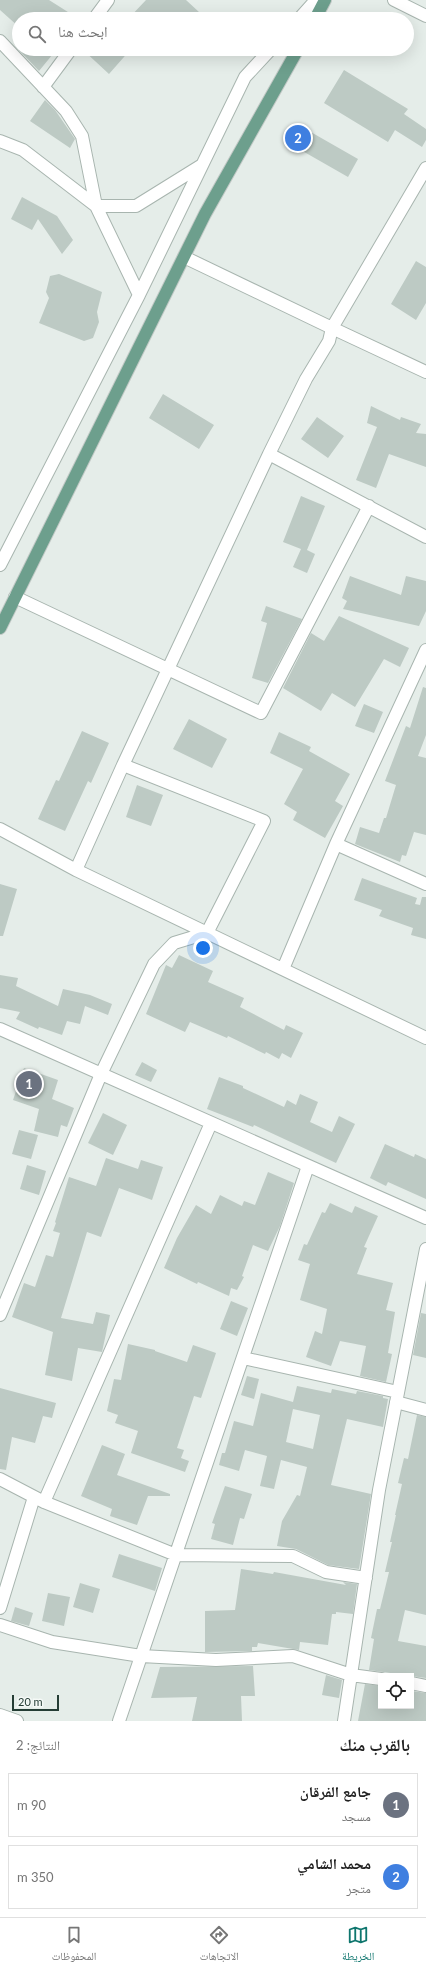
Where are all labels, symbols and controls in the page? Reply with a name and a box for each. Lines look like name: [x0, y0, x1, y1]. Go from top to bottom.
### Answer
search box: [12, 12, 414, 56]
text: ابحث هنا: [58, 22, 108, 40]
icon: search: [26, 23, 48, 45]
pin: 2: [285, 123, 311, 153]
your location: [193, 938, 213, 958]
pin: 1: [16, 1069, 42, 1099]
map controls: [378, 1673, 414, 1709]
button: locate: [378, 1673, 414, 1709]
scale bar: [12, 1693, 59, 1712]
text: 20 m: [18, 1695, 43, 1708]
text: بالقرب منك: [340, 1734, 410, 1755]
text: النتائج: 2: [16, 1737, 60, 1753]
text: جامع الفرقان: [300, 1782, 371, 1800]
text: 90 m: [17, 1797, 46, 1813]
text: 1: [392, 1797, 400, 1813]
text: مسجد: [342, 1808, 371, 1824]
text: محمد الشامي: [297, 1854, 371, 1872]
text: 350 m: [17, 1869, 54, 1885]
text: 2: [392, 1869, 400, 1885]
text: متجر: [346, 1880, 371, 1896]
tab: المحفوظات: [52, 1924, 96, 1967]
tab: الاتجاهات: [200, 1924, 239, 1967]
tab: الخريطة: [342, 1924, 374, 1967]

